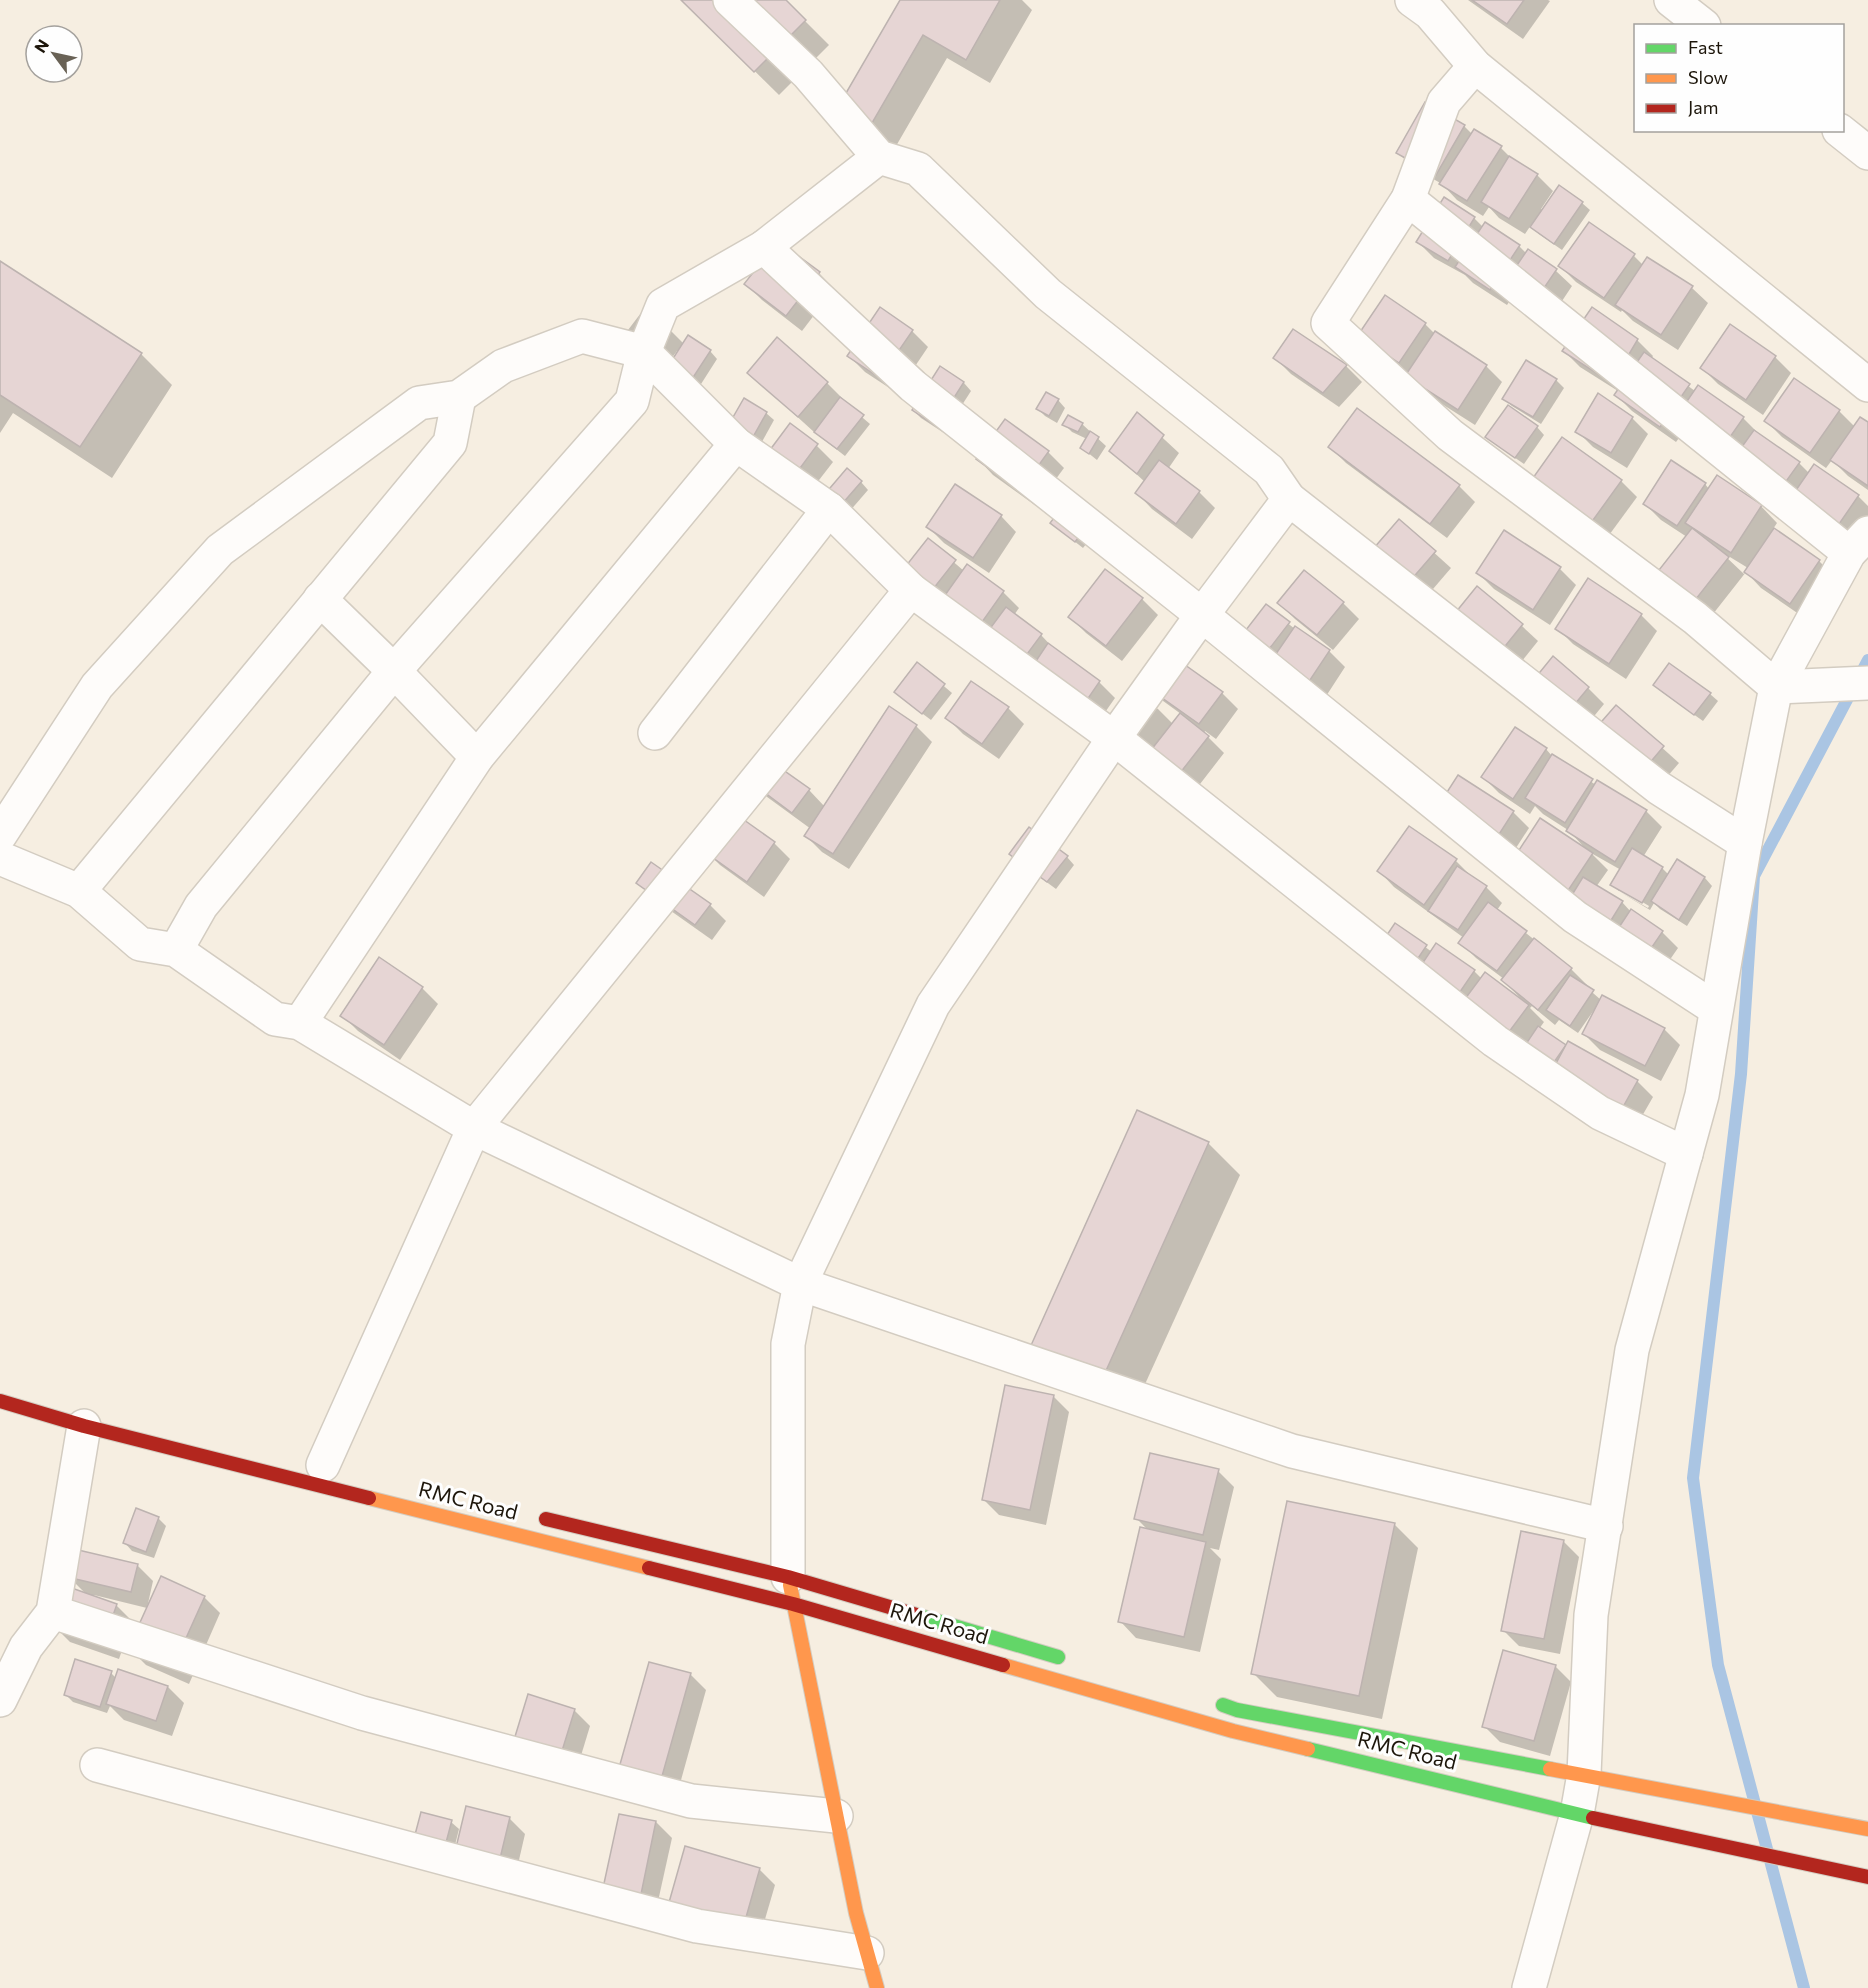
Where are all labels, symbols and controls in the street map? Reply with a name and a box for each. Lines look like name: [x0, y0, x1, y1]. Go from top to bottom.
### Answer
north arrow: [24, 24, 84, 84]
legend: [1634, 24, 1844, 132]
text: N: [30, 35, 52, 56]
text: Fast: [1688, 36, 1723, 58]
text: Slow: [1688, 66, 1728, 88]
text: Jam: [1688, 96, 1718, 118]
street label: RMC Road: [416, 1475, 521, 1524]
street label: RMC Road: [887, 1597, 992, 1649]
street label: RMC Road: [1355, 1725, 1460, 1774]

